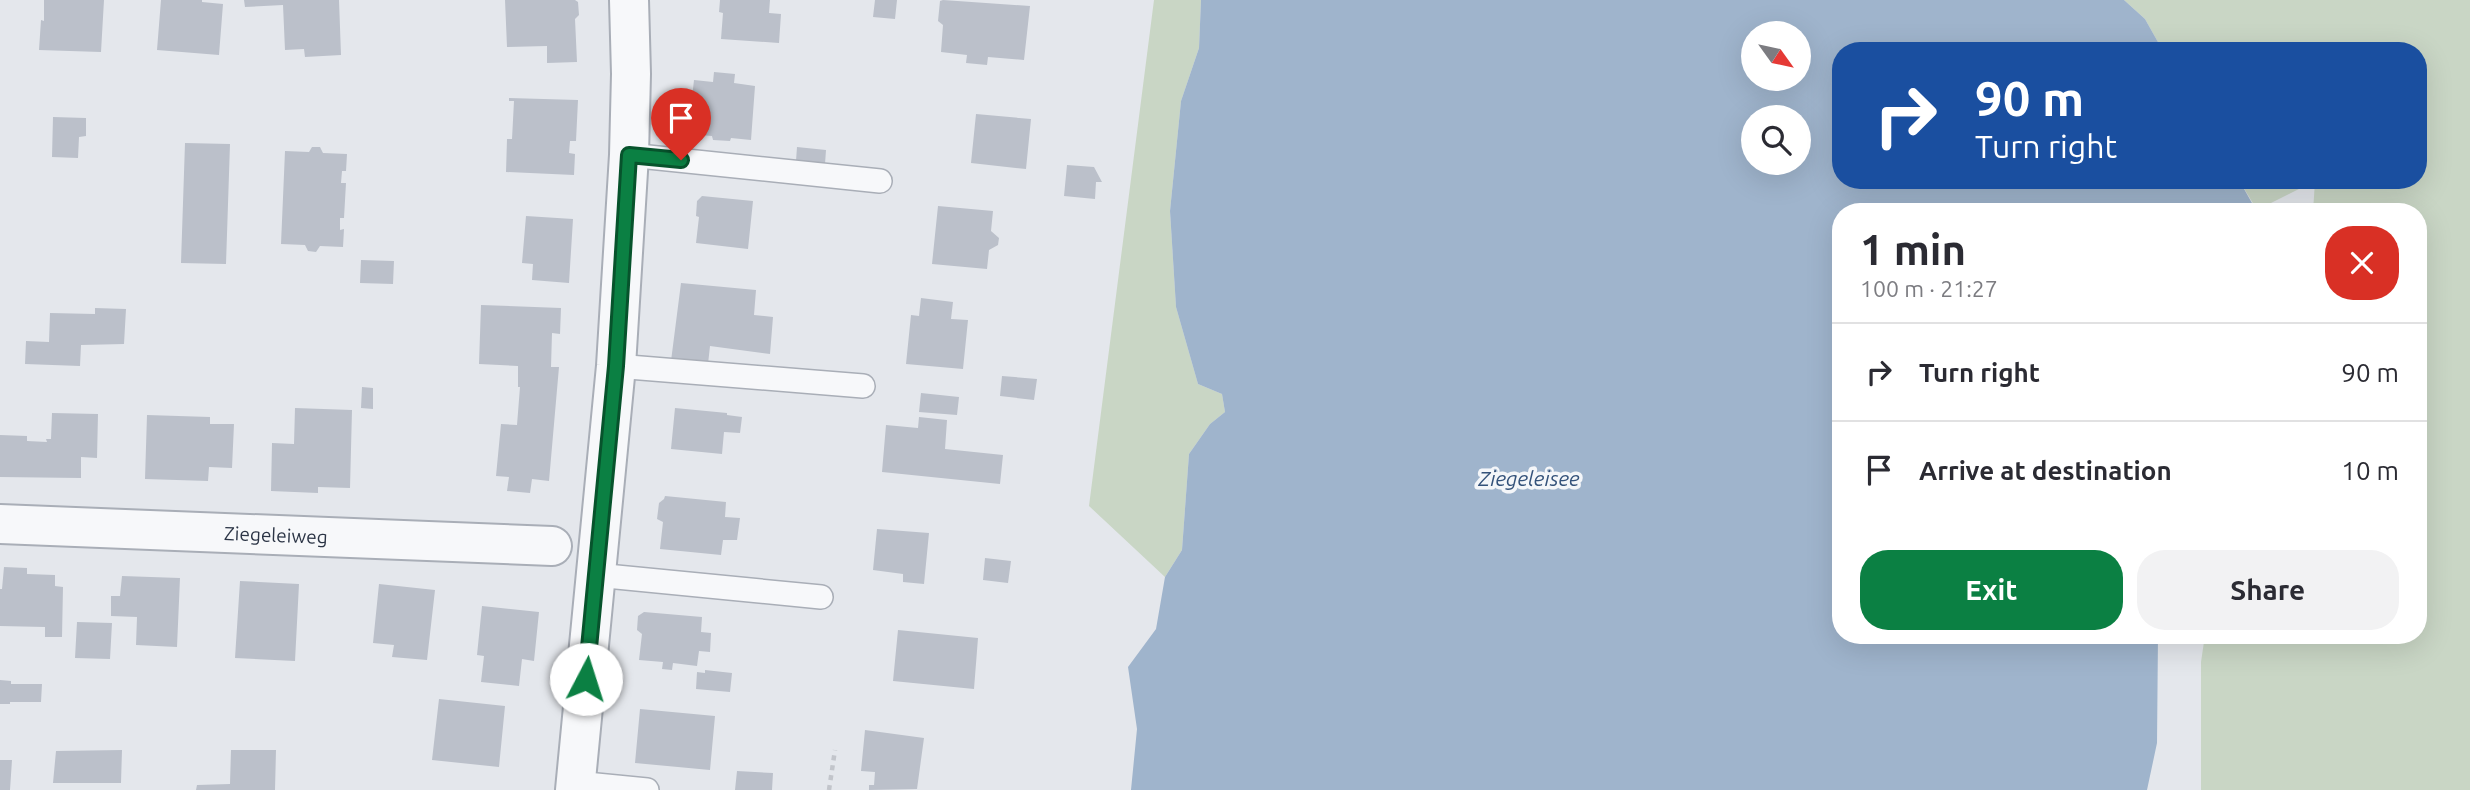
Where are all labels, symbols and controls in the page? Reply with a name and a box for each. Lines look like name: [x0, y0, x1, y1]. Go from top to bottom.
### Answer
north arrow: [1741, 21, 1811, 91]
map controls: [1741, 21, 1811, 175]
icon: right: [1860, 70, 1951, 161]
text: 90 m: [1975, 70, 2084, 125]
pin: [651, 88, 711, 160]
icon: arrive: [662, 99, 700, 137]
button: search: [1741, 105, 1811, 175]
text: Turn right: [1975, 128, 2117, 164]
text: 1 min: [1860, 226, 1966, 273]
button: close: [2325, 226, 2399, 300]
text: 100 m · 21:27: [1860, 276, 1998, 301]
icon: right: [1860, 353, 1898, 391]
text: Turn right: [1919, 358, 2040, 387]
text: 90 m: [2341, 358, 2399, 387]
icon: arrive: [1860, 451, 1898, 489]
text: Arrive at destination: [1919, 456, 2172, 485]
text: 10 m: [2341, 456, 2399, 485]
water label: Ziegeleisee: [1477, 466, 1580, 490]
street label: Ziegeleiweg: [223, 522, 328, 548]
button: Exit: [1860, 550, 2123, 630]
button: Share: [2137, 550, 2399, 630]
position arrow: [549, 642, 623, 716]

